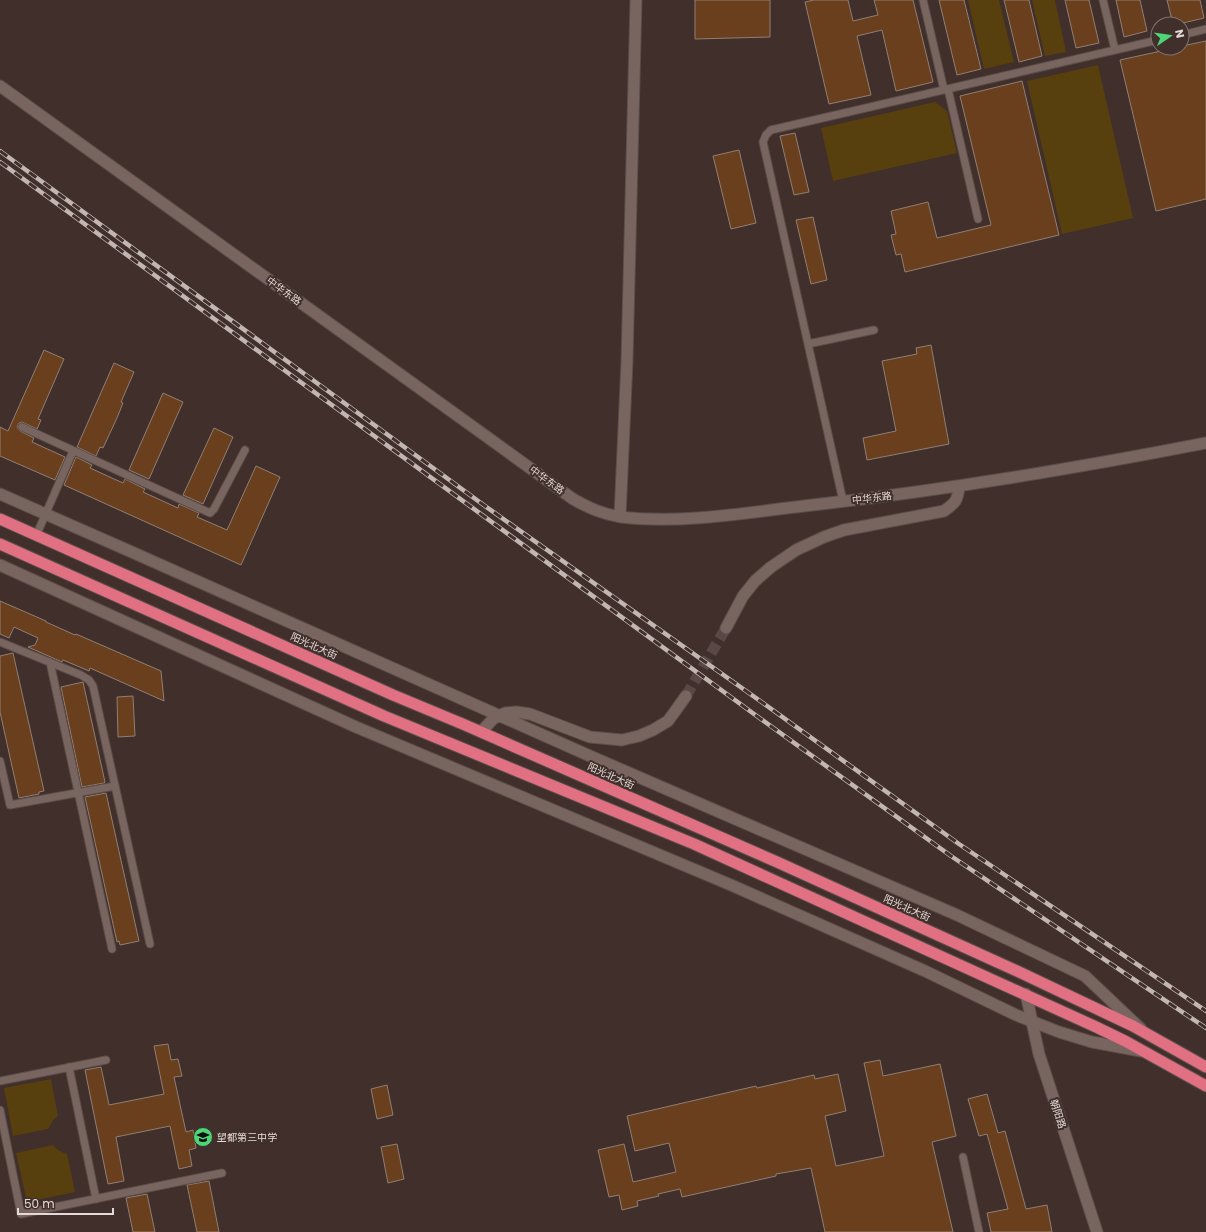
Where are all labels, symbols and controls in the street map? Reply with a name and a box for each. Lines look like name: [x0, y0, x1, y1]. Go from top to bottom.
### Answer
north arrow: [1150, 16, 1190, 56]
text: N: [1171, 28, 1188, 40]
street label: 中华东路: [263, 273, 305, 309]
street label: 中华东路: [526, 462, 568, 498]
street label: 中华东路: [851, 488, 893, 508]
street label: 阳光北大街: [288, 629, 340, 663]
street label: 阳光北大街: [585, 759, 637, 793]
street label: 阳光北大街: [881, 891, 933, 925]
street label: 朝阳路: [1046, 1097, 1070, 1131]
school or university icon: 望都第三中学: [192, 1126, 214, 1148]
place label: 望都第三中学: [217, 1130, 277, 1145]
scale bar: [18, 1190, 113, 1216]
text: 50 m: [24, 1195, 55, 1212]

